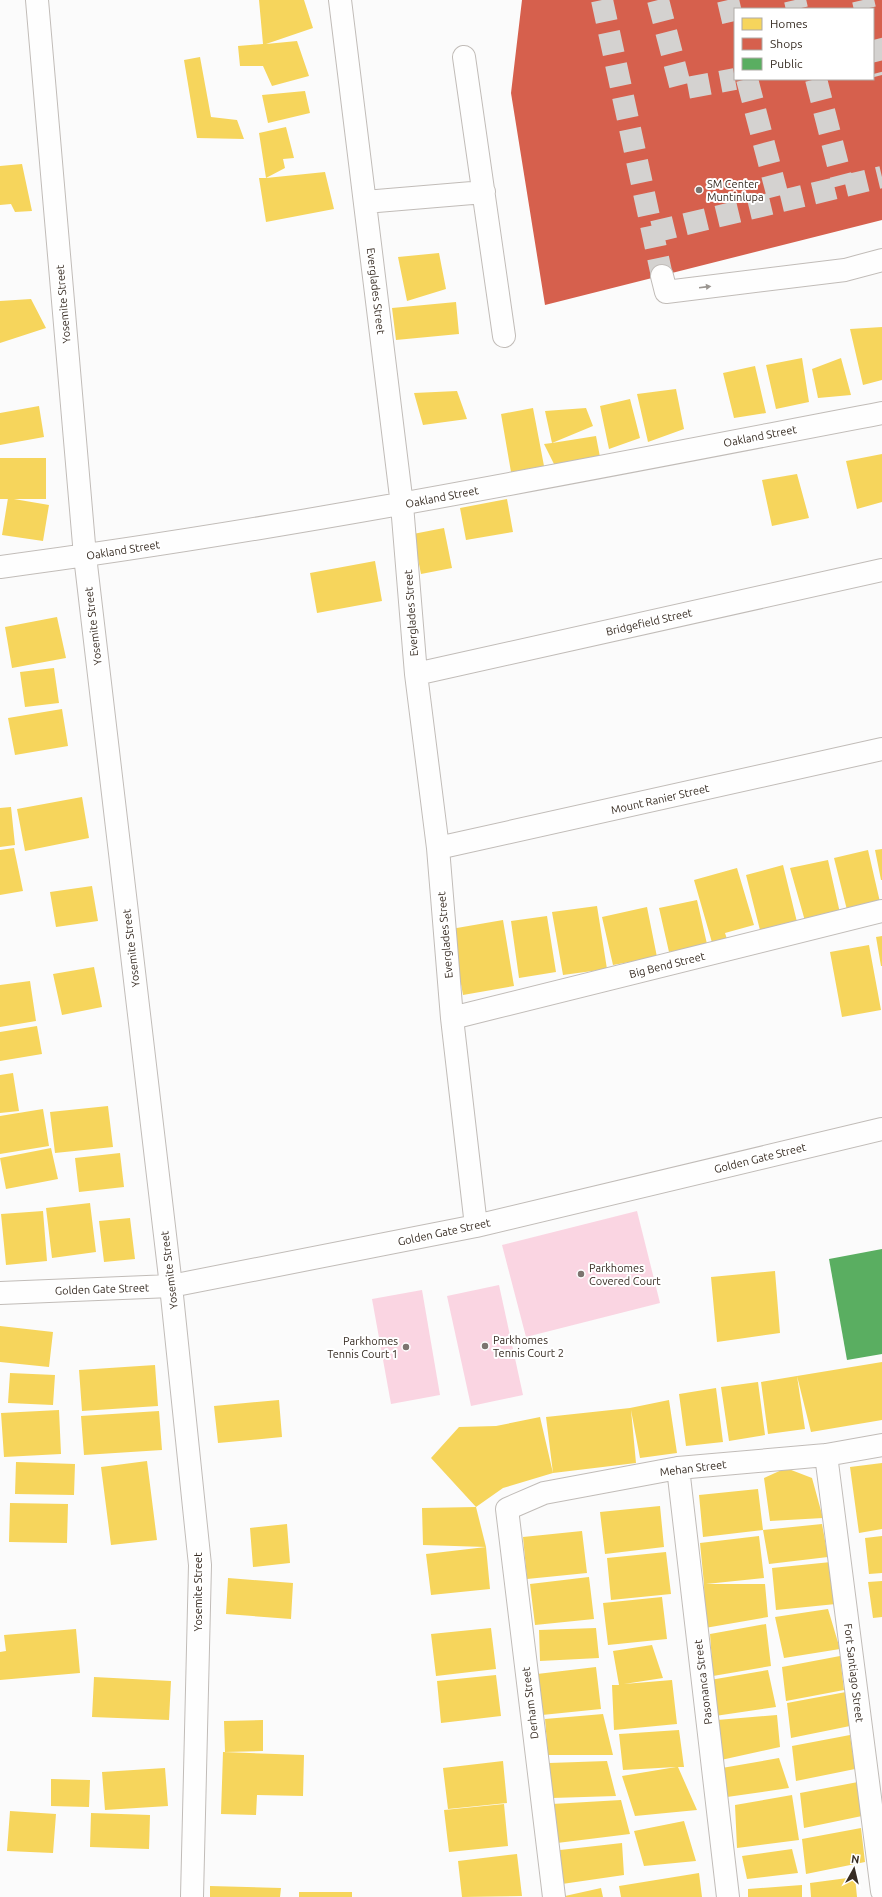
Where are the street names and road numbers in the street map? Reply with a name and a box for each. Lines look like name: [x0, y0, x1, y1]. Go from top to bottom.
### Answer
street label: Everglades Street: [365, 247, 387, 336]
street label: Yosemite Street: [54, 263, 72, 344]
street label: Oakland Street: [722, 423, 798, 449]
street label: Oakland Street: [404, 484, 480, 510]
street label: Oakland Street: [85, 538, 161, 562]
street label: Everglades Street: [402, 569, 420, 657]
street label: Yosemite Street: [82, 585, 104, 666]
street label: Bridgefield Street: [605, 606, 694, 638]
street label: Mount Ranier Street: [610, 782, 711, 816]
street label: Everglades Street: [435, 890, 455, 979]
street label: Yosemite Street: [120, 907, 142, 988]
street label: Big Bend Street: [628, 950, 707, 980]
street label: Golden Gate Street: [713, 1141, 808, 1175]
street label: Golden Gate Street: [397, 1216, 492, 1248]
street label: Yosemite Street: [158, 1229, 180, 1310]
street label: Golden Gate Street: [55, 1281, 150, 1297]
street label: Mehan Street: [659, 1458, 728, 1478]
street label: Yosemite Street: [192, 1552, 204, 1631]
street label: Fort Santiago Street: [842, 1623, 866, 1724]
street label: Pasonanca Street: [692, 1638, 714, 1725]
street label: Derham Street: [520, 1666, 540, 1740]

